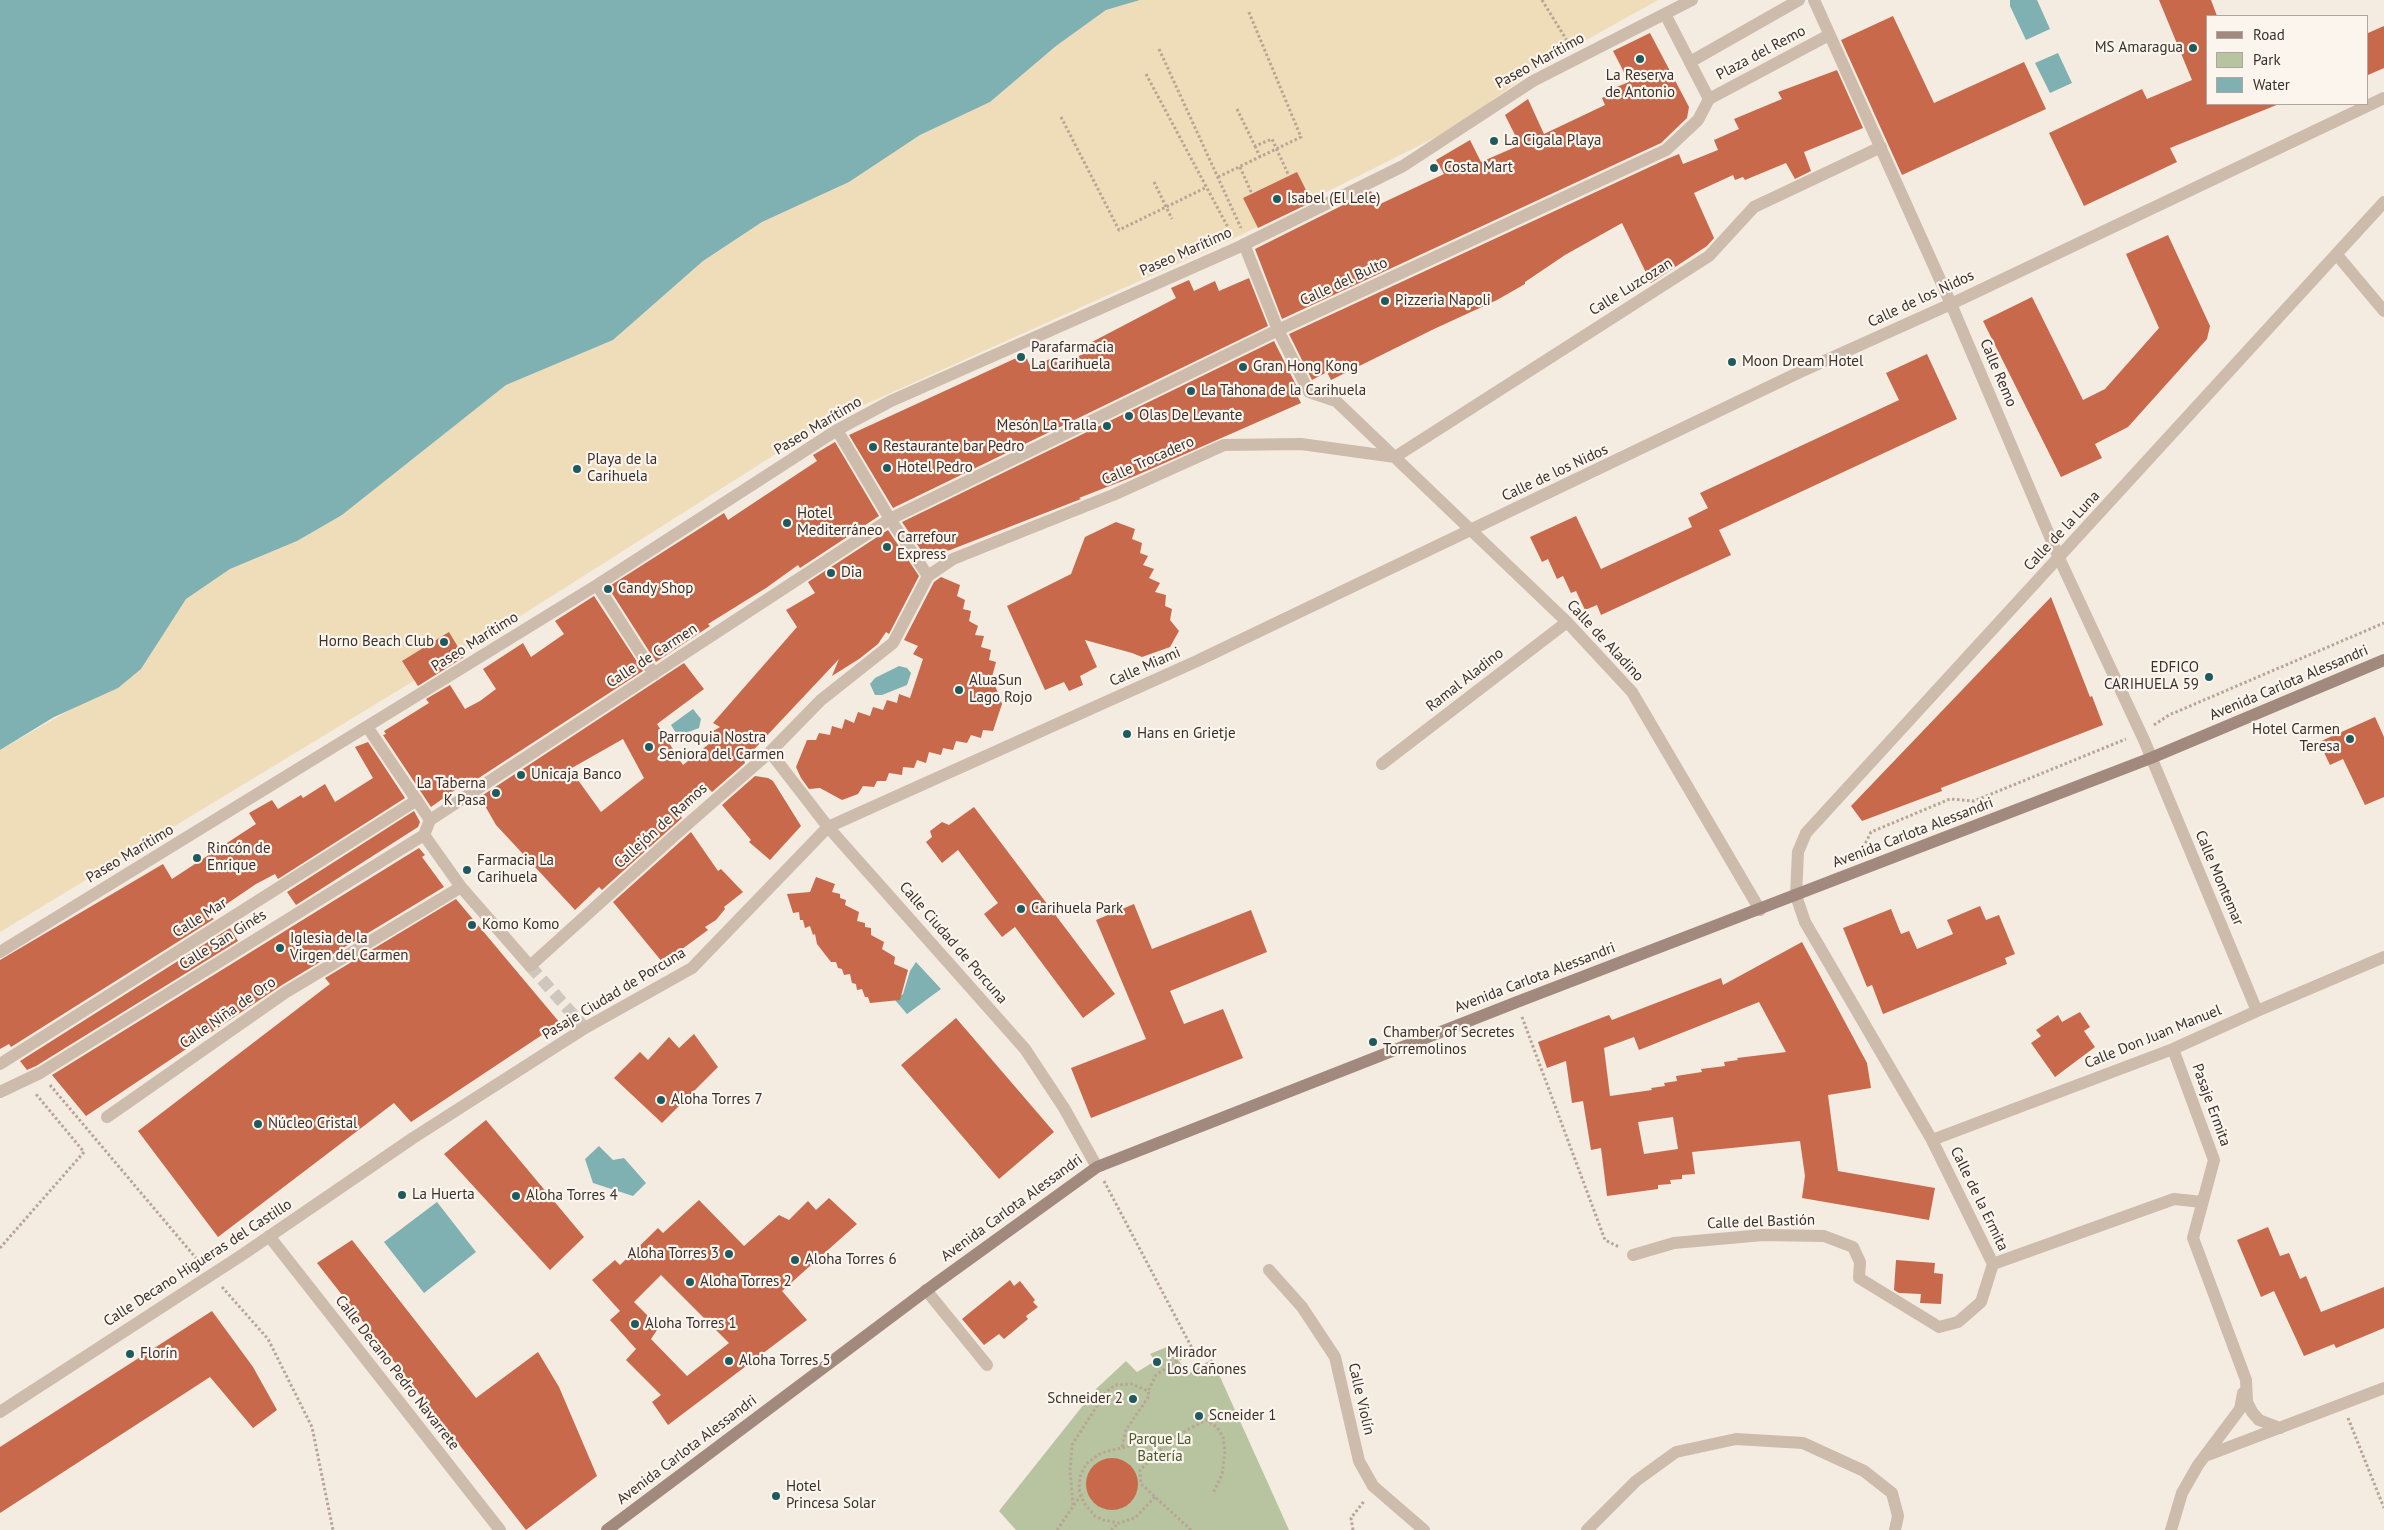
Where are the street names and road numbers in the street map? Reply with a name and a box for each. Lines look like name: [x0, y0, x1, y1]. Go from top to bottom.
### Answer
street label: Plaza del Remo: [1713, 22, 1809, 84]
street label: Paseo Marítimo: [1492, 29, 1588, 93]
street label: Paseo Marítimo: [1137, 224, 1235, 280]
street label: Calle del Bulto: [1297, 254, 1391, 310]
street label: Calle Luzcozan: [1586, 254, 1676, 320]
street label: Calle de los Nidos: [1865, 267, 1977, 331]
street label: Calle Remo: [1976, 336, 2020, 410]
street label: Paseo Marítimo: [771, 393, 865, 459]
street label: Calle Trocadero: [1099, 433, 1197, 489]
street label: Calle de los Nidos: [1499, 441, 1611, 505]
street label: Calle de la Luna: [2020, 487, 2104, 575]
street label: Calle de Aladino: [1563, 597, 1647, 685]
street label: Paseo Marítimo: [428, 608, 522, 676]
street label: Calle de Carmen: [603, 620, 701, 692]
street label: Avenida Carlota Alessandri: [2207, 641, 2371, 725]
street label: Calle Miami: [1107, 643, 1183, 691]
street label: Ramal Aladino: [1423, 644, 1507, 716]
street label: Callejón de Ramos: [611, 780, 711, 872]
street label: Avenida Carlota Alessandri: [1830, 794, 1996, 872]
street label: Paseo Marítimo: [83, 821, 177, 887]
street label: Calle Montemar: [2191, 828, 2247, 928]
street label: Calle Ciudad de Porcuna: [895, 878, 1011, 1008]
street label: Calle Mar: [170, 894, 230, 942]
street label: Calle San Ginés: [176, 906, 270, 974]
street label: Avenida Carlota Alessandri: [1452, 939, 1618, 1017]
street label: Pasaje Ciudad de Porcuna: [539, 944, 689, 1044]
street label: Calle Niña de Oro: [177, 973, 279, 1053]
street label: Calle Don Juan Manuel: [2082, 1001, 2224, 1073]
street label: Pasaje Ermita: [2188, 1061, 2234, 1149]
street label: Calle de la Ermita: [1946, 1144, 2012, 1254]
street label: Avenida Carlota Alessandri: [938, 1151, 1086, 1265]
street label: Calle Decano Higueras del Castillo: [101, 1195, 295, 1331]
street label: Calle del Bastión: [1707, 1211, 1815, 1233]
street label: Calle Decano Pedro Navarrete: [331, 1292, 463, 1454]
street label: Calle Violín: [1344, 1361, 1378, 1437]
street label: Avenida Carlota Alessandri: [613, 1391, 761, 1509]

